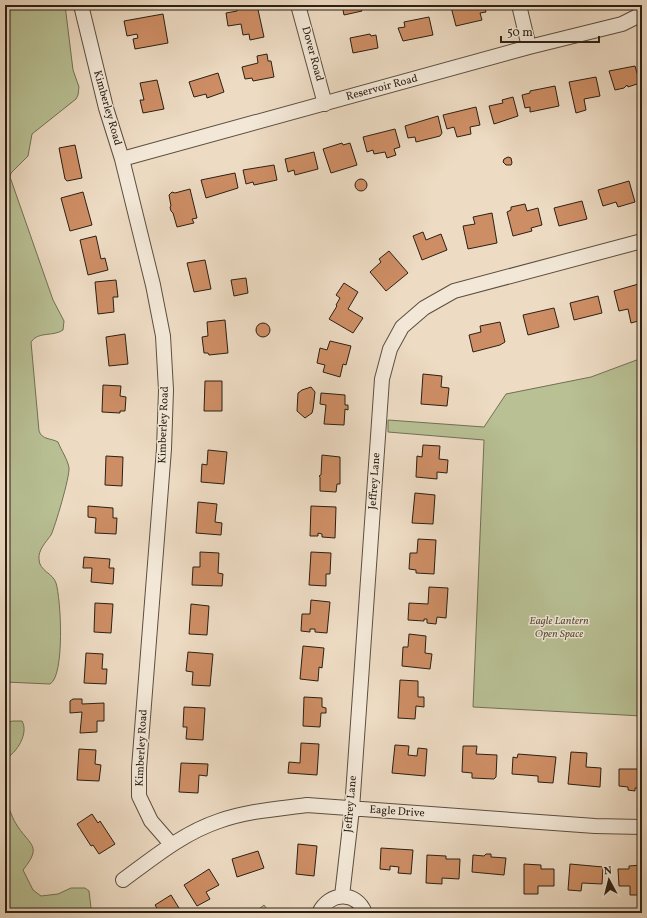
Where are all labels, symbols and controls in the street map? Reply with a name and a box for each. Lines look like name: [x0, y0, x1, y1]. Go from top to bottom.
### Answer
scale bar: [501, 18, 599, 44]
street label: Dover Road: [297, 25, 327, 83]
text: 50 m: [507, 25, 533, 41]
street label: Kimberley Road: [89, 69, 125, 147]
street label: Reservoir Road: [345, 71, 419, 105]
street label: Kimberley Road: [155, 386, 173, 464]
street label: Jeffrey Lane: [366, 452, 384, 510]
park label: Eagle Lantern Open Space: [529, 614, 589, 642]
street label: Kimberley Road: [132, 709, 152, 787]
street label: Jeffrey Lane: [341, 775, 361, 833]
street label: Eagle Drive: [369, 803, 425, 821]
north arrow: [589, 860, 629, 900]
text: N: [603, 864, 613, 879]

